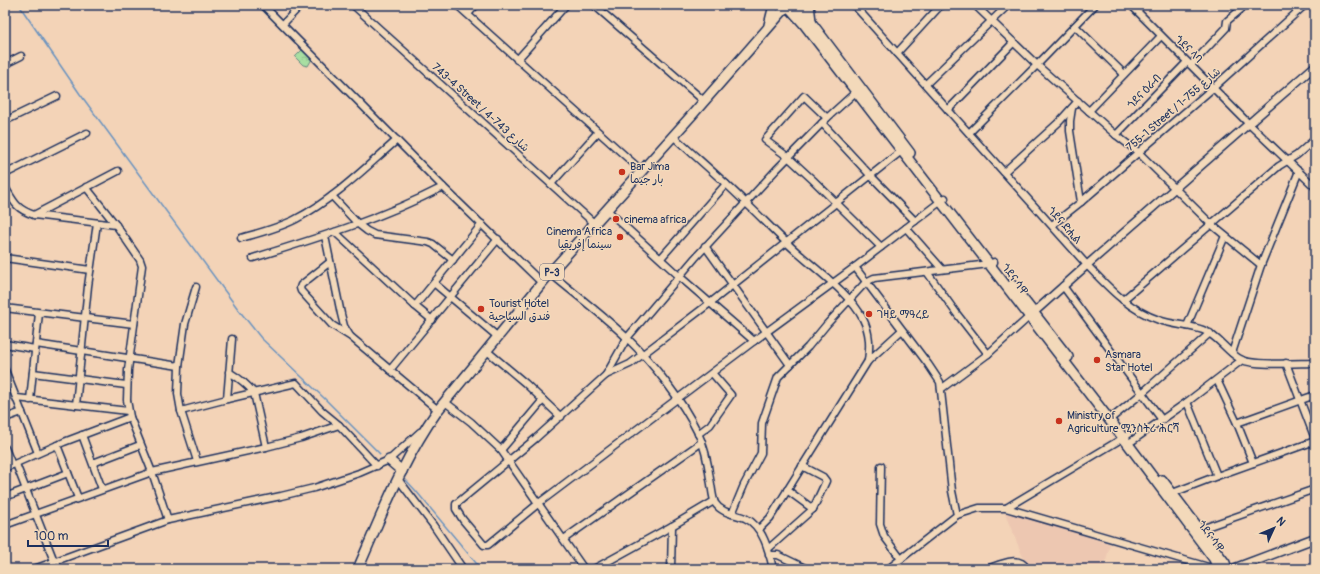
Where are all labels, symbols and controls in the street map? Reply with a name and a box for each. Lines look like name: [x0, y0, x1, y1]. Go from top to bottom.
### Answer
street label: ጎደና ላባ: [1172, 33, 1205, 66]
street label: 743-4 Street / شارع 743-4: [428, 60, 532, 156]
street label: 755-1 Street / شارع 755-1: [1124, 65, 1224, 155]
street label: ጎደና ዕራብ: [1125, 71, 1164, 111]
place label: Bar Jima بار جيما: [630, 160, 670, 187]
marker: Bar Jima بار جيما: [617, 167, 627, 177]
street label: ጎደና ድሒል: [1045, 204, 1085, 247]
place label: cinema africa: [624, 213, 686, 226]
marker: cinema africa: [611, 214, 621, 224]
place label: Cinema Africa سينما إفريقيا: [546, 225, 612, 252]
marker: Cinema Africa سينما إفريقيا: [615, 232, 625, 242]
street label: ጎደና ሳዋ: [999, 261, 1031, 298]
road number: P-3: [540, 264, 564, 280]
place label: Tourist Hotel فندق السياحية: [489, 297, 550, 323]
marker: Tourist Hotel فندق السياحية: [476, 304, 486, 314]
place label: ገዛይ ማዓረይ: [877, 308, 930, 321]
marker: ገዛይ ማዓረይ: [864, 309, 874, 319]
place label: Asmara Star Hotel: [1105, 348, 1153, 374]
marker: Asmara Star Hotel: [1092, 355, 1102, 365]
place label: Ministry of Agriculture ሚንስትሪ ሕርሻ: [1067, 409, 1179, 435]
marker: Ministry of Agriculture ሚንስትሪ ሕርሻ: [1054, 416, 1064, 426]
north arrow: [1254, 508, 1294, 548]
text: N: [1274, 514, 1288, 529]
street label: ጎደና ሳዋ: [1195, 518, 1227, 555]
scale bar: [28, 522, 108, 548]
text: 100 m: [34, 529, 69, 544]

